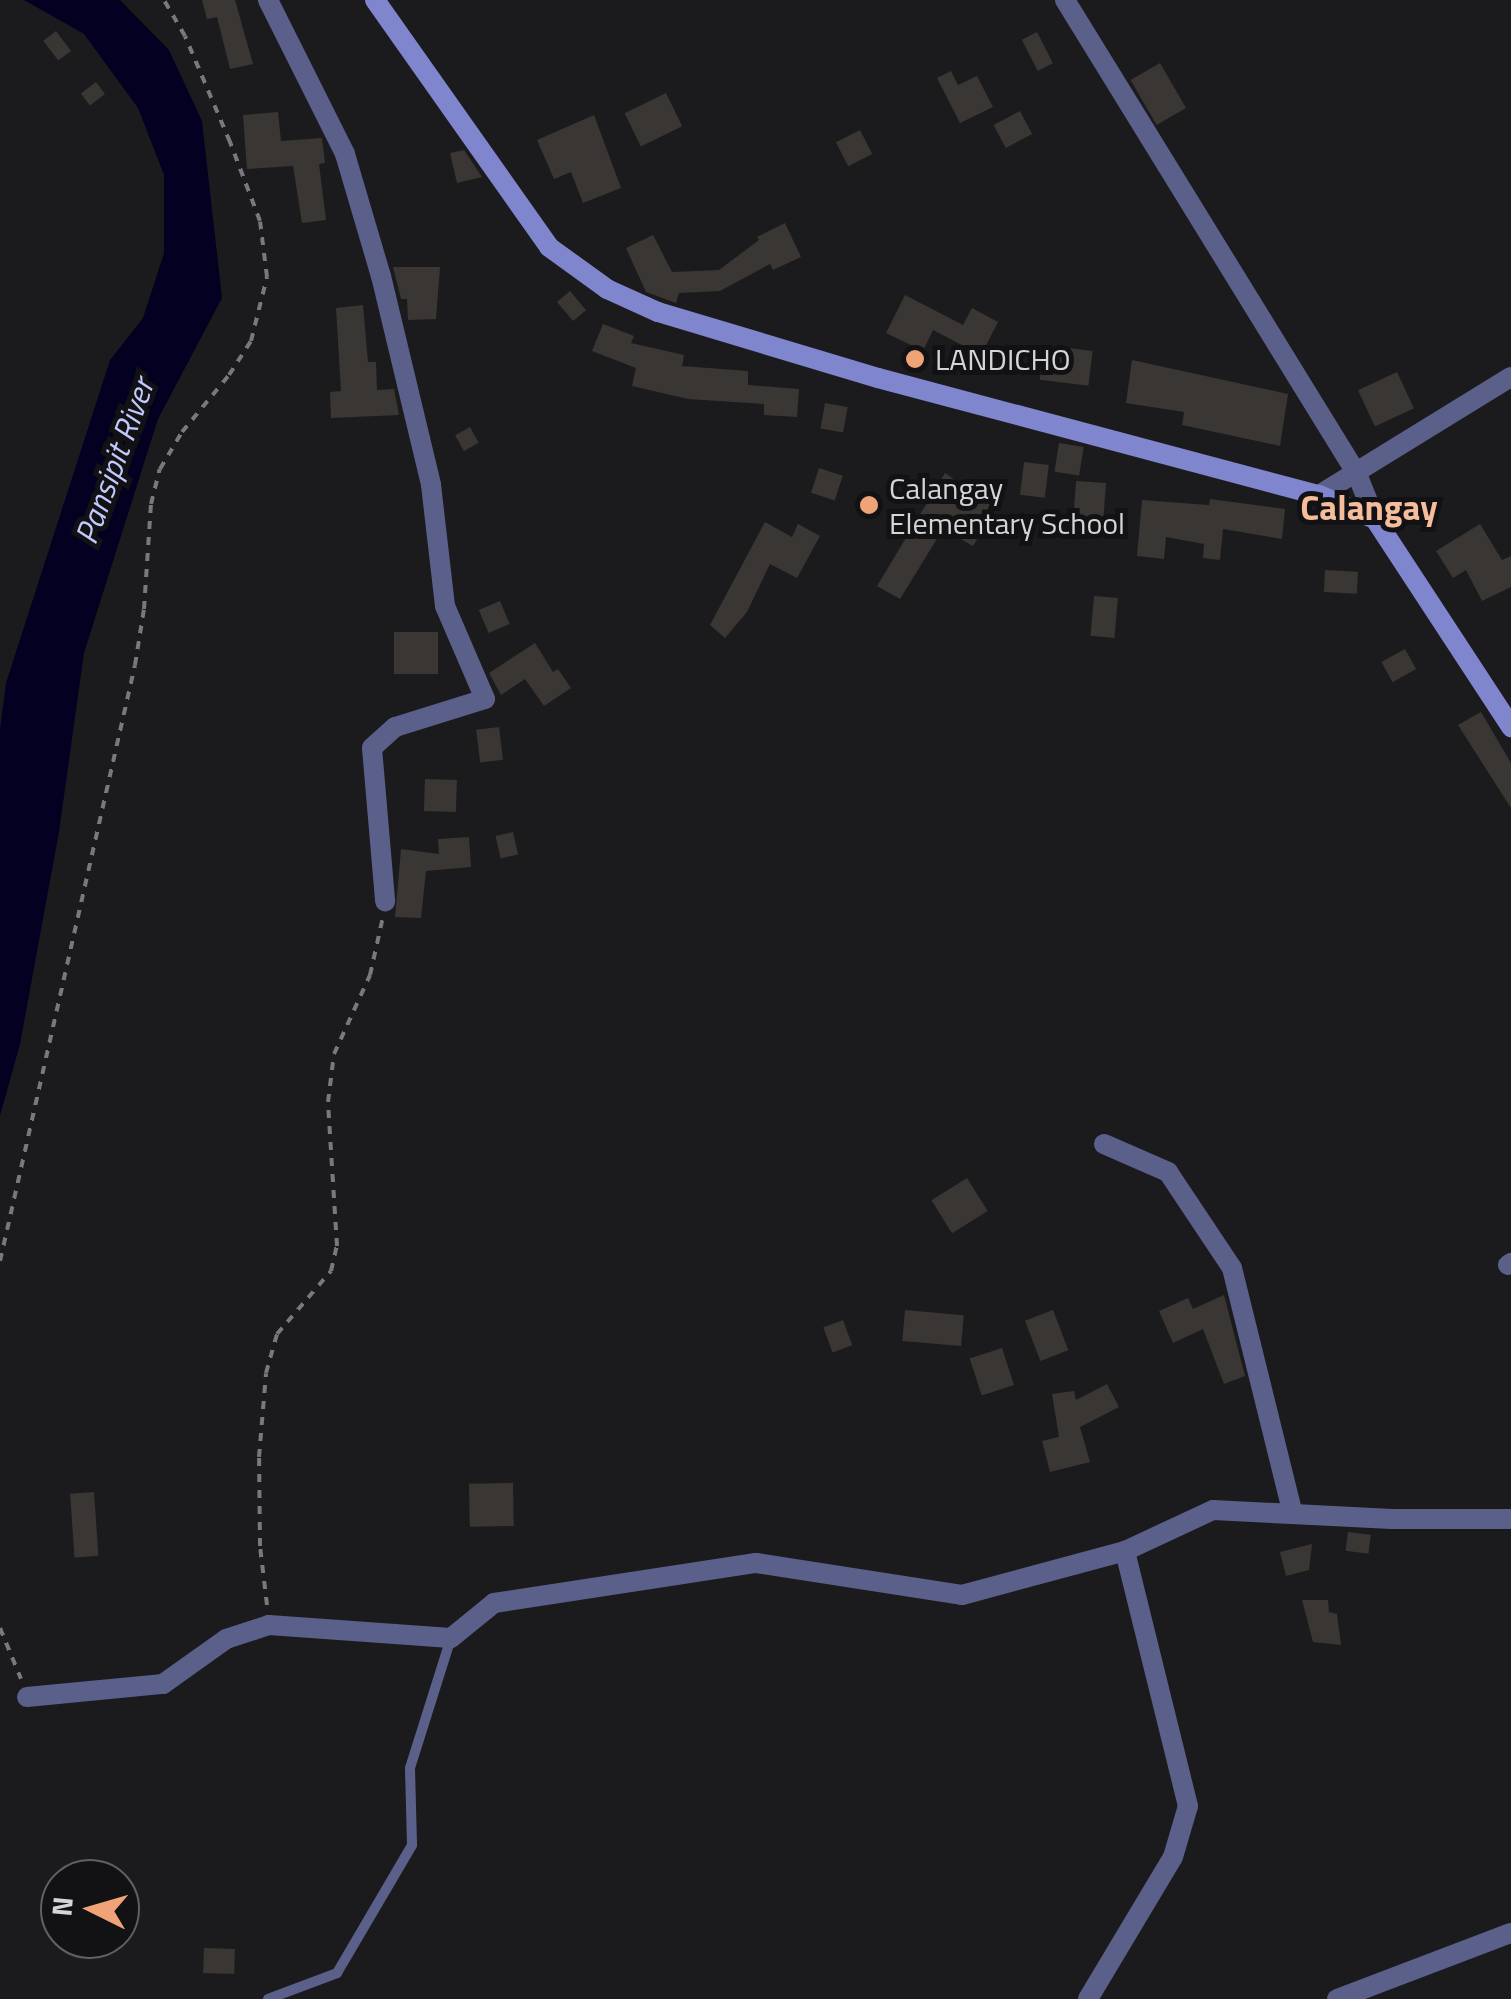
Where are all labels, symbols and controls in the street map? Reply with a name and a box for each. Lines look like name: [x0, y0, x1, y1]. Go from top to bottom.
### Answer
place label: LANDICHO: [935, 341, 1071, 377]
marker: LANDICHO: [904, 348, 926, 370]
water label: Pansipit River: [66, 373, 162, 549]
place label: Calangay Elementary School: [889, 470, 1125, 540]
district label: Calangay: [1300, 486, 1438, 528]
marker: Calangay Elementary School: [858, 494, 880, 516]
north arrow: [40, 1859, 140, 1959]
text: N: [39, 1895, 84, 1918]

